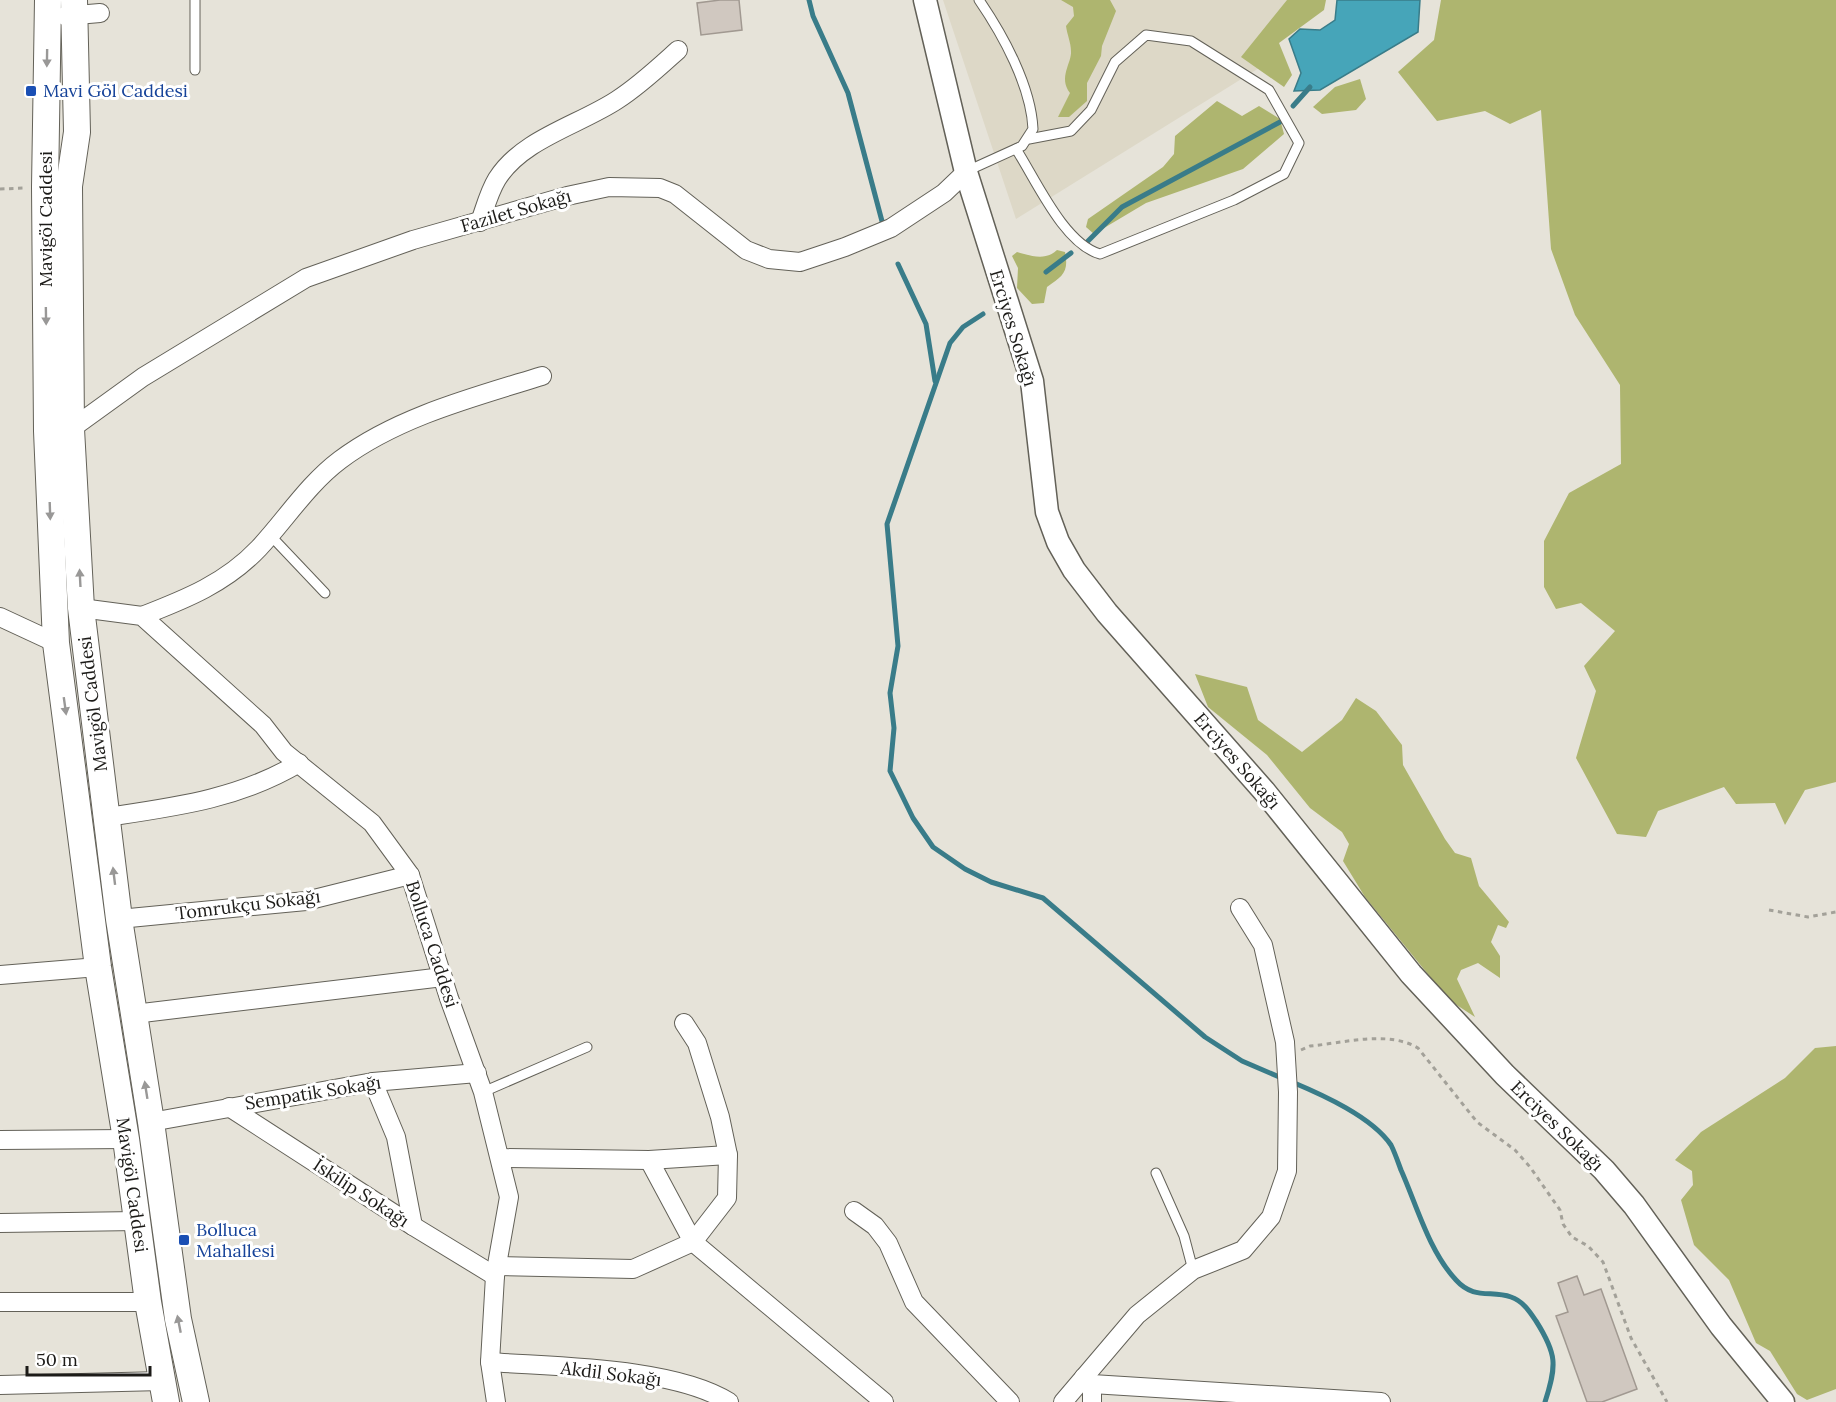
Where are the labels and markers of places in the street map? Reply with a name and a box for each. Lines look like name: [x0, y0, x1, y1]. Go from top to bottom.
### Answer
place label: Mavi Göl Caddesi: [43, 79, 188, 102]
marker: Mavi Göl Caddesi: [24, 84, 38, 98]
place label: Bolluca Mahallesi: [196, 1218, 275, 1262]
marker: Bolluca Mahallesi: [177, 1233, 191, 1247]

